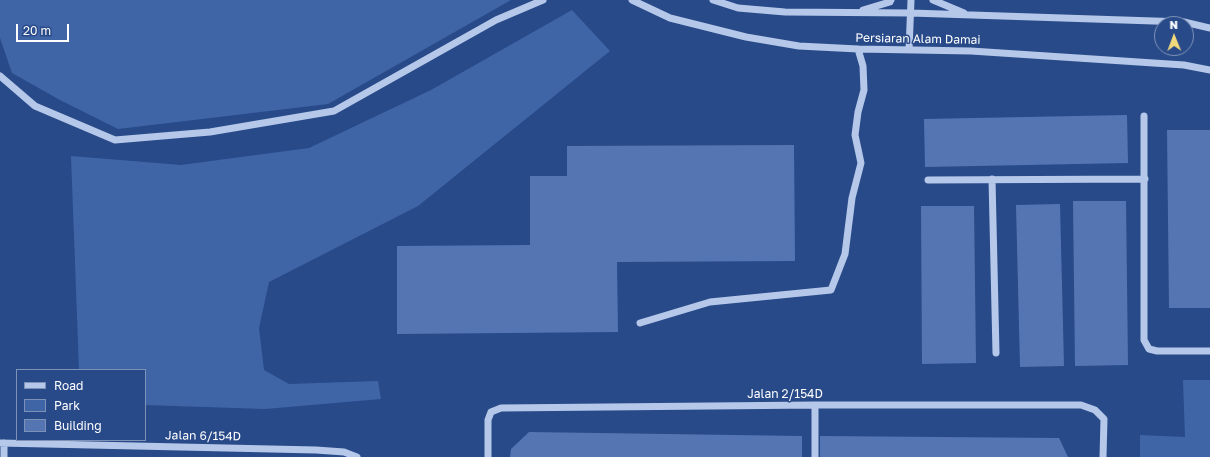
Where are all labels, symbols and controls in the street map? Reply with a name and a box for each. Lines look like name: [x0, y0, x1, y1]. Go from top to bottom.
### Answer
scale bar: [18, 16, 71, 42]
north arrow: [1154, 16, 1194, 56]
text: N: [1169, 18, 1178, 31]
text: 20 m: [23, 23, 51, 38]
street label: Persiaran Alam Damai: [855, 31, 981, 47]
legend: [16, 369, 146, 441]
text: Road: [54, 378, 83, 393]
street label: Jalan 2/154D: [747, 387, 823, 401]
text: Park: [54, 398, 80, 413]
text: Building: [54, 418, 102, 433]
street label: Jalan 6/154D: [165, 428, 241, 444]

